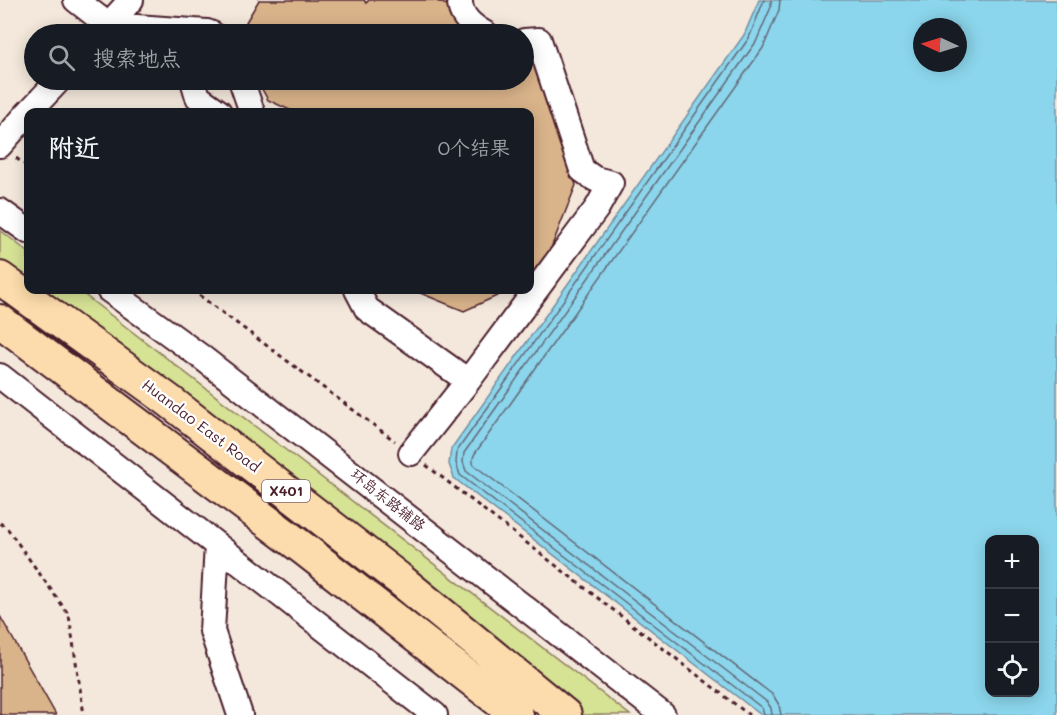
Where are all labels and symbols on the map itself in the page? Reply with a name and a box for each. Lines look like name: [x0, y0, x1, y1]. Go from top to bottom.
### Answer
north arrow: [913, 18, 967, 72]
street label: Huandao East Road: [138, 374, 265, 476]
street label: 环岛东路辅路: [347, 464, 430, 535]
road number: X401: [262, 480, 310, 502]

